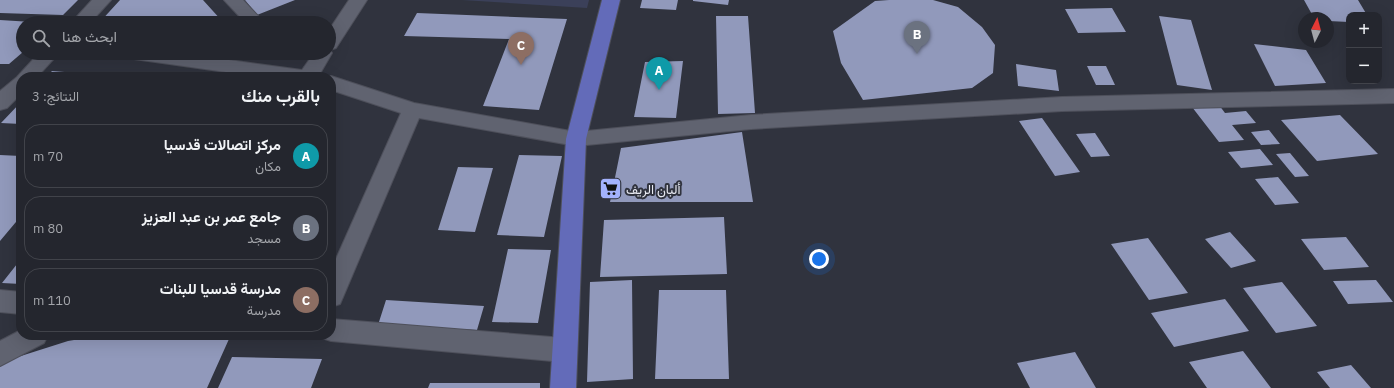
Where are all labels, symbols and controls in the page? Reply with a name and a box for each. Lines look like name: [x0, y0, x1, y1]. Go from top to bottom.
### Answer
north arrow: [1298, 12, 1334, 48]
map controls: [1346, 12, 1382, 84]
button: +: [1346, 12, 1382, 48]
search box: [16, 16, 336, 60]
pin: B: [904, 21, 930, 54]
icon: search: [30, 27, 52, 49]
text: ابحث هنا: [62, 27, 117, 46]
pin: C: [508, 32, 534, 65]
button: −: [1346, 48, 1382, 84]
pin: A: [646, 57, 672, 90]
text: بالقرب منك: [241, 85, 320, 107]
text: النتائج: 3: [32, 88, 79, 105]
text: مركز اتصالات قدسيا: [164, 135, 281, 154]
text: 70 m: [33, 148, 63, 165]
text: A: [302, 148, 310, 165]
text: مكان: [255, 158, 281, 175]
supermarket icon: ألبان الريف: [598, 176, 624, 202]
place label: ألبان الريف: [626, 181, 680, 198]
text: جامع عمر بن عبد العزيز: [142, 207, 281, 226]
text: 80 m: [33, 220, 63, 237]
text: B: [302, 220, 310, 237]
text: مسجد: [247, 230, 281, 247]
your location: [809, 249, 829, 269]
text: مدرسة قدسيا للبنات: [160, 279, 281, 298]
text: 110 m: [33, 292, 71, 309]
text: C: [302, 292, 310, 309]
text: مدرسة: [247, 302, 281, 319]

